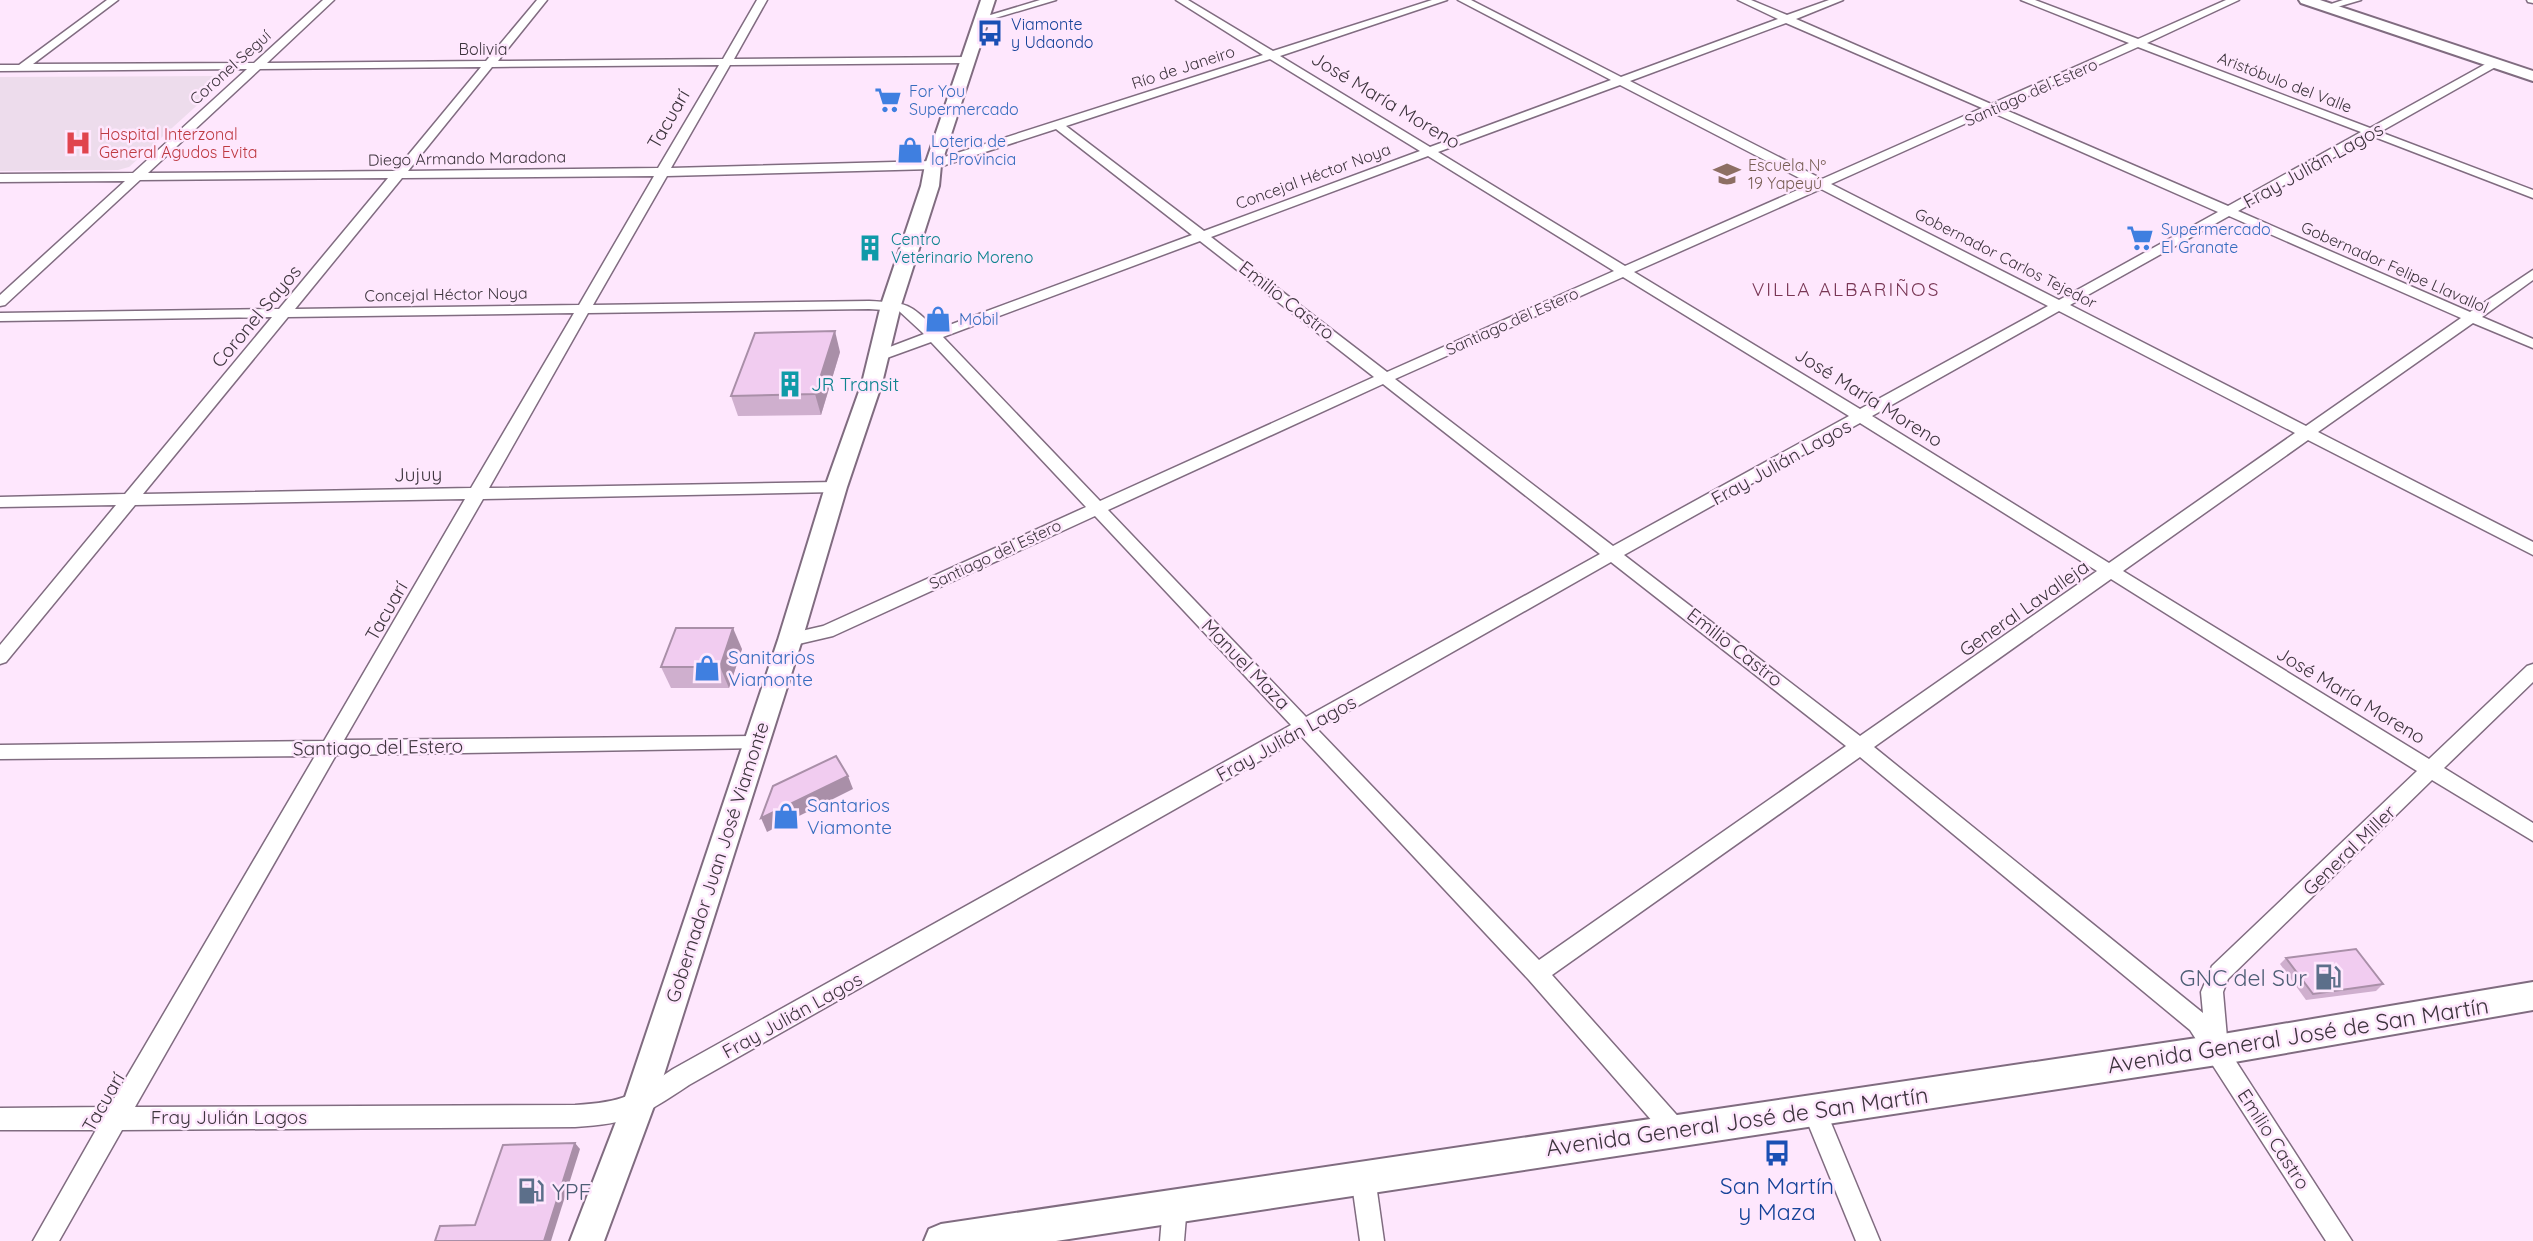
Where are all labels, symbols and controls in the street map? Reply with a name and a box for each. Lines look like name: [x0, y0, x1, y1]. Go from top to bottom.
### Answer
place label: Viamonte y Udaondo: [1011, 14, 1094, 52]
bus stop icon: Viamonte y Udaondo: [975, 18, 1005, 48]
street label: Coronel Seguí: [185, 25, 275, 109]
street label: Bolivia: [459, 39, 507, 59]
street label: Río de Janeiro: [1129, 41, 1237, 93]
street label: José María Moreno: [1307, 46, 1465, 154]
street label: Aristóbulo del Valle: [2215, 47, 2355, 117]
street label: Santiago del Estero: [1961, 54, 2101, 130]
place label: For You Supermercado: [909, 81, 1019, 119]
street label: Tacuarí: [641, 84, 695, 153]
supermarket icon: For You Supermercado: [873, 85, 903, 115]
street label: Fray Julián Lagos: [2239, 117, 2387, 213]
place label: Hospital Interzonal General Agudos Evita: [99, 124, 258, 162]
hospital icon: Hospital Interzonal General Agudos Evita: [63, 128, 93, 158]
place label: Loteria de la Provincia: [931, 131, 1016, 169]
shop icon: Loteria de la Provincia: [895, 135, 925, 165]
street label: Concejal Héctor Noya: [1233, 139, 1393, 213]
street label: Diego Armando Maradona: [368, 146, 566, 170]
place label: Escuela Nº 19 Yapeyú: [1748, 155, 1826, 193]
school or university icon: Escuela Nº 19 Yapeyú: [1712, 159, 1742, 189]
street label: Gobernador Carlos Tejedor: [1912, 203, 2100, 313]
street label: Gobernador Felipe Llavallol: [2298, 217, 2492, 317]
place label: Supermercado El Granate: [2161, 219, 2271, 257]
supermarket icon: Supermercado El Granate: [2125, 223, 2155, 253]
place label: Centro Veterinario Moreno: [891, 229, 1034, 267]
building icon: Centro Veterinario Moreno: [855, 233, 885, 263]
street label: Emilio Castro: [1234, 255, 1340, 345]
street label: Coronel Sayos: [206, 260, 306, 372]
district label: VILLA ALBARIÑOS: [1752, 277, 1940, 301]
street label: Concejal Héctor Noya: [364, 283, 528, 305]
street label: Santiago del Estero: [1442, 283, 1582, 359]
shop icon: Mobil: [923, 304, 953, 334]
place label: Mobil: [959, 309, 999, 329]
street label: José María Moreno: [1791, 342, 1947, 452]
building icon: JR Transit: [775, 369, 805, 399]
place label: JR Transit: [811, 372, 899, 396]
street label: Fray Julián Lagos: [1707, 414, 1855, 510]
street label: Jujuy: [394, 462, 442, 486]
street label: Santiago del Estero: [926, 515, 1064, 593]
street label: General Lavalleja: [1955, 554, 2093, 662]
street label: Tacuarí: [359, 576, 413, 645]
street label: Emilio Castro: [1682, 602, 1788, 692]
street label: Manuel Maza: [1197, 614, 1295, 714]
street label: José María Moreno: [2272, 641, 2430, 749]
place label: Sanitarios Viamonte: [728, 645, 815, 691]
shop icon: Sanitarios Viamonte: [692, 653, 722, 683]
street label: Fray Julián Lagos: [1212, 690, 1360, 786]
street label: Gobernador Juan José Viamonte: [660, 719, 774, 1005]
street label: Santiago del Estero: [293, 734, 463, 760]
place label: Santarios Viamonte: [807, 793, 892, 839]
street label: General Miller: [2297, 799, 2401, 900]
shop icon: Santarios Viamonte: [771, 801, 801, 831]
fuel station icon: GNC del Sur: [2313, 962, 2343, 992]
place label: GNC del Sur: [2180, 963, 2307, 992]
street label: Fray Julián Lagos: [718, 967, 866, 1063]
street label: Avenida General José de San Martín: [2105, 991, 2491, 1079]
street label: Tacuarí: [76, 1067, 130, 1136]
street label: Avenida General José de San Martín: [1544, 1080, 1930, 1162]
street label: Emilio Castro: [2233, 1084, 2315, 1194]
street label: Fray Julián Lagos: [151, 1105, 307, 1129]
bus stop icon: San Martín y Maza: [1762, 1138, 1792, 1168]
place label: San Martín y Maza: [1720, 1171, 1834, 1226]
fuel station icon: YPF: [516, 1176, 546, 1206]
place label: YPF: [552, 1177, 592, 1206]

